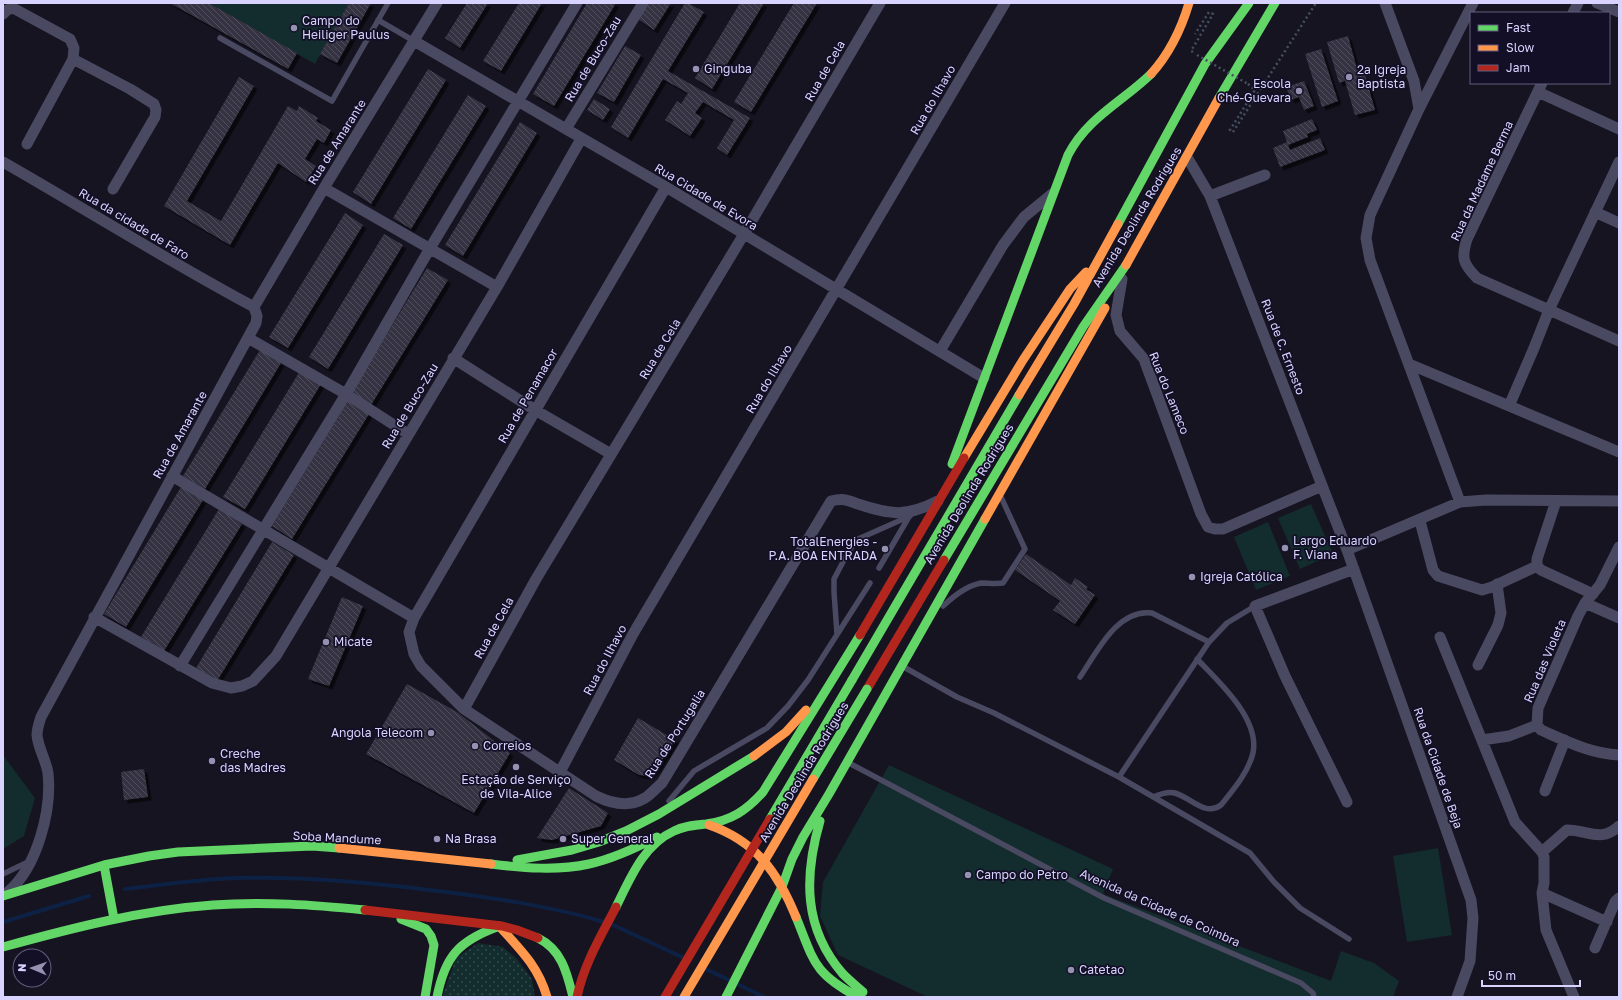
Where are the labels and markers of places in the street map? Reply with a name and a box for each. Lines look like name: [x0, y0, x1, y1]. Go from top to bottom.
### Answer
place label: Campo do Heiliger Paulus: [302, 13, 390, 42]
marker: Campo do Heiliger Paulus: [289, 23, 299, 33]
place label: Ginguba: [704, 61, 752, 76]
place label: 2ª Igreja Baptista: [1357, 62, 1406, 91]
marker: Ginguba: [691, 64, 701, 74]
marker: 2ª Igreja Baptista: [1344, 72, 1354, 82]
place label: Escola Ché-Guevara: [1217, 76, 1291, 105]
marker: Escola Ché-Guevara: [1294, 86, 1304, 96]
place label: Largo Eduardo F. Viana: [1293, 533, 1377, 562]
place label: TotalEnergies - P.A. BOA ENTRADA: [768, 534, 877, 563]
marker: Largo Eduardo F. Viana: [1280, 543, 1290, 553]
marker: TotalEnergies - P.A. BOA ENTRADA: [880, 544, 890, 554]
place label: Igreja Católica: [1200, 569, 1283, 584]
marker: Igreja Católica: [1187, 572, 1197, 582]
place label: Micate: [334, 634, 373, 649]
marker: Micate: [321, 637, 331, 647]
place label: Angola Telecom: [331, 725, 423, 740]
marker: Angola Telecom: [426, 728, 436, 738]
place label: Correios: [483, 738, 531, 753]
marker: Correios: [470, 741, 480, 751]
place label: Creche das Madres: [220, 746, 286, 775]
marker: Creche das Madres: [207, 756, 217, 766]
marker: Estação de Serviço de Vila-Alice: [511, 762, 521, 772]
place label: Estação de Serviço de Vila-Alice: [461, 772, 571, 801]
place label: Na Brasa: [445, 831, 496, 846]
place label: Super General: [571, 831, 653, 846]
marker: Na Brasa: [432, 834, 442, 844]
marker: Super General: [558, 834, 568, 844]
place label: Campo do Petro: [976, 867, 1068, 882]
marker: Campo do Petro: [963, 870, 973, 880]
place label: Catetao: [1079, 962, 1124, 977]
marker: Catetao: [1066, 965, 1076, 975]

